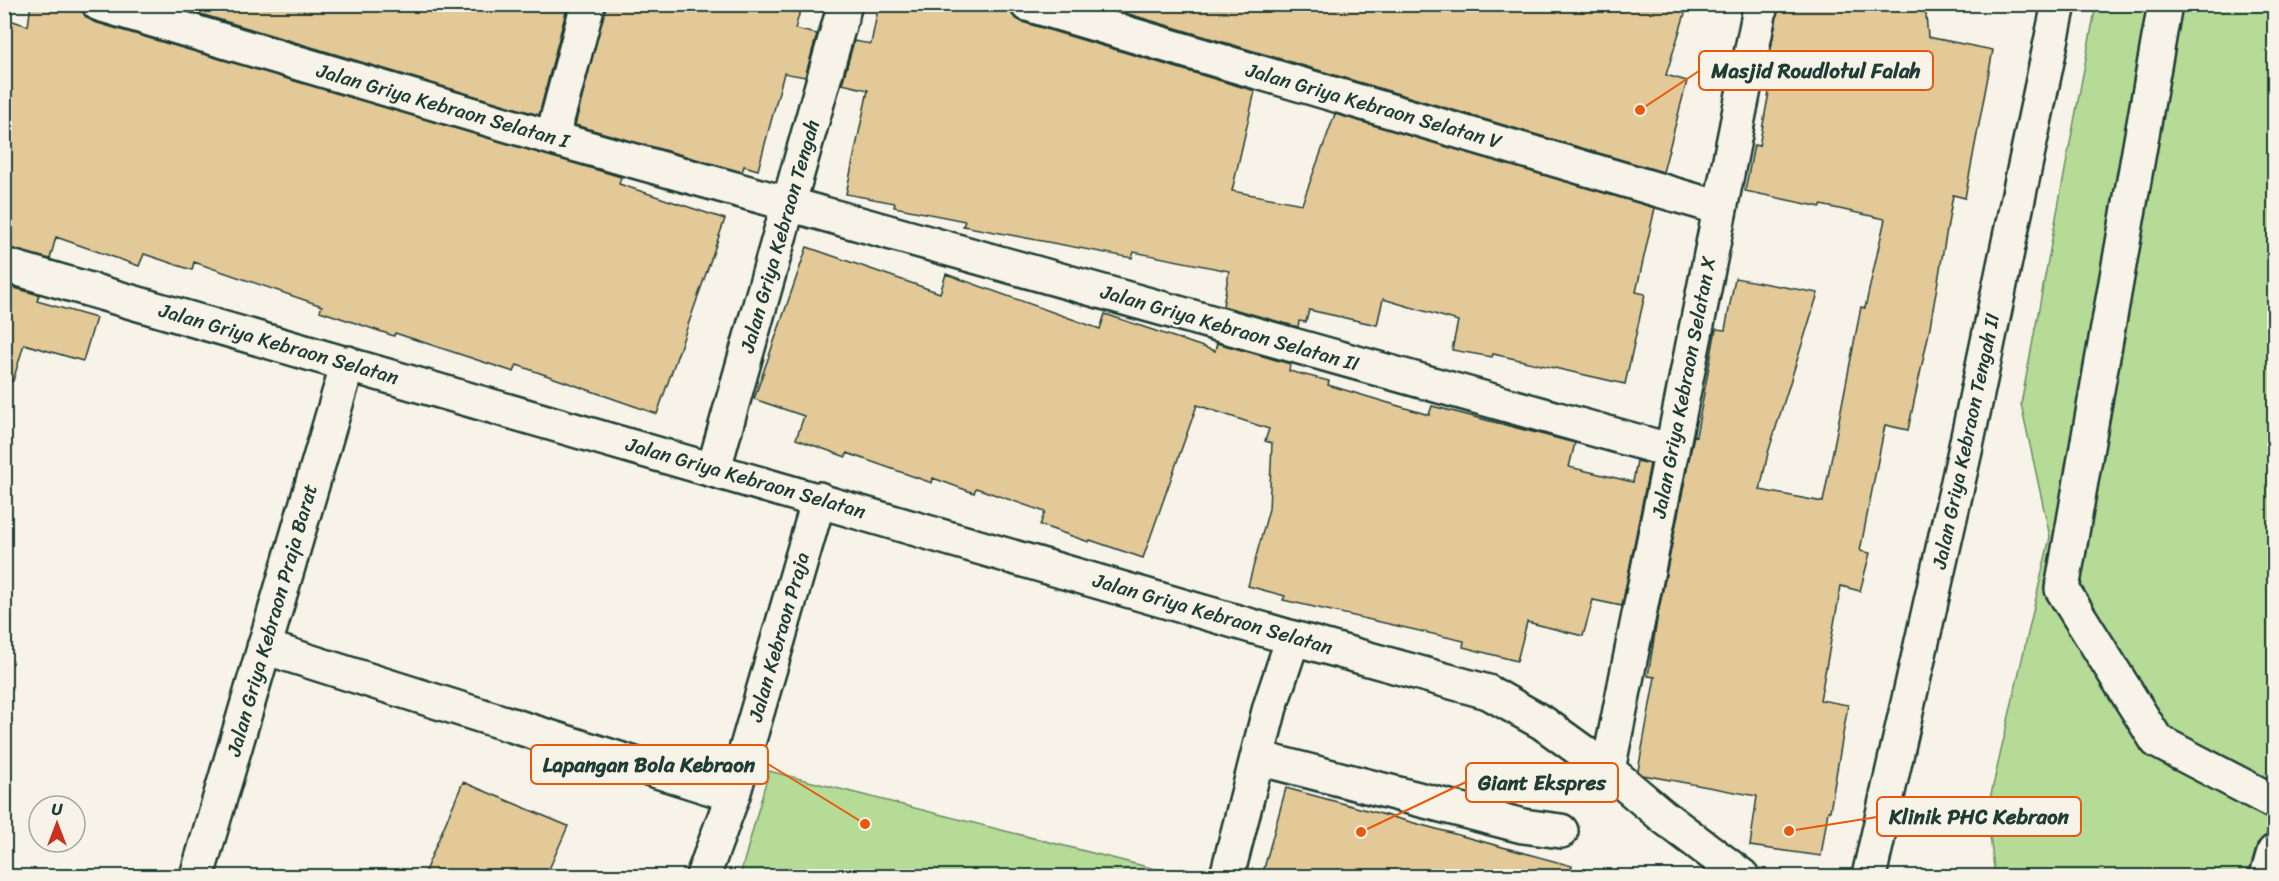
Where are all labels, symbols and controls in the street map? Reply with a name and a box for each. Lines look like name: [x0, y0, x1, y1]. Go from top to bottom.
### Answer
callout: Masjid Roudlotul Falah: [1699, 51, 1933, 90]
street label: Jalan Griya Kebraon Selatan V: [1241, 52, 1506, 159]
text: Masjid Roudlotul Falah: [1710, 52, 1921, 90]
street label: Jalan Griya Kebraon Selatan I: [312, 53, 574, 159]
street label: Jalan Griya Kebraon Tengah: [730, 115, 830, 358]
street label: Jalan Griya Kebraon Selatan X: [1641, 253, 1727, 522]
street label: Jalan Griya Kebraon Selatan II: [1096, 274, 1363, 382]
street label: Jalan Griya Kebraon Selatan: [154, 293, 403, 395]
street label: Jalan Griya Kebraon Tengah II: [1922, 310, 2010, 573]
street label: Jalan Griya Kebraon Selatan: [621, 427, 870, 529]
street label: Jalan Griya Kebraon Praja Barat: [216, 480, 328, 761]
street label: Jalan Kebraon Praja: [738, 548, 820, 727]
street label: Jalan Griya Kebraon Selatan: [1088, 563, 1337, 665]
callout: Lapangan Bola Kebraon: [531, 745, 768, 784]
text: Lapangan Bola Kebraon: [543, 746, 756, 784]
callout: Giant Ekspres: [1466, 763, 1618, 802]
text: Giant Ekspres: [1477, 764, 1607, 802]
north arrow: [27, 794, 87, 854]
text: U: [52, 795, 64, 824]
callout: Klinik PHC Kebraon: [1877, 797, 2081, 836]
text: Klinik PHC Kebraon: [1888, 798, 2070, 836]

